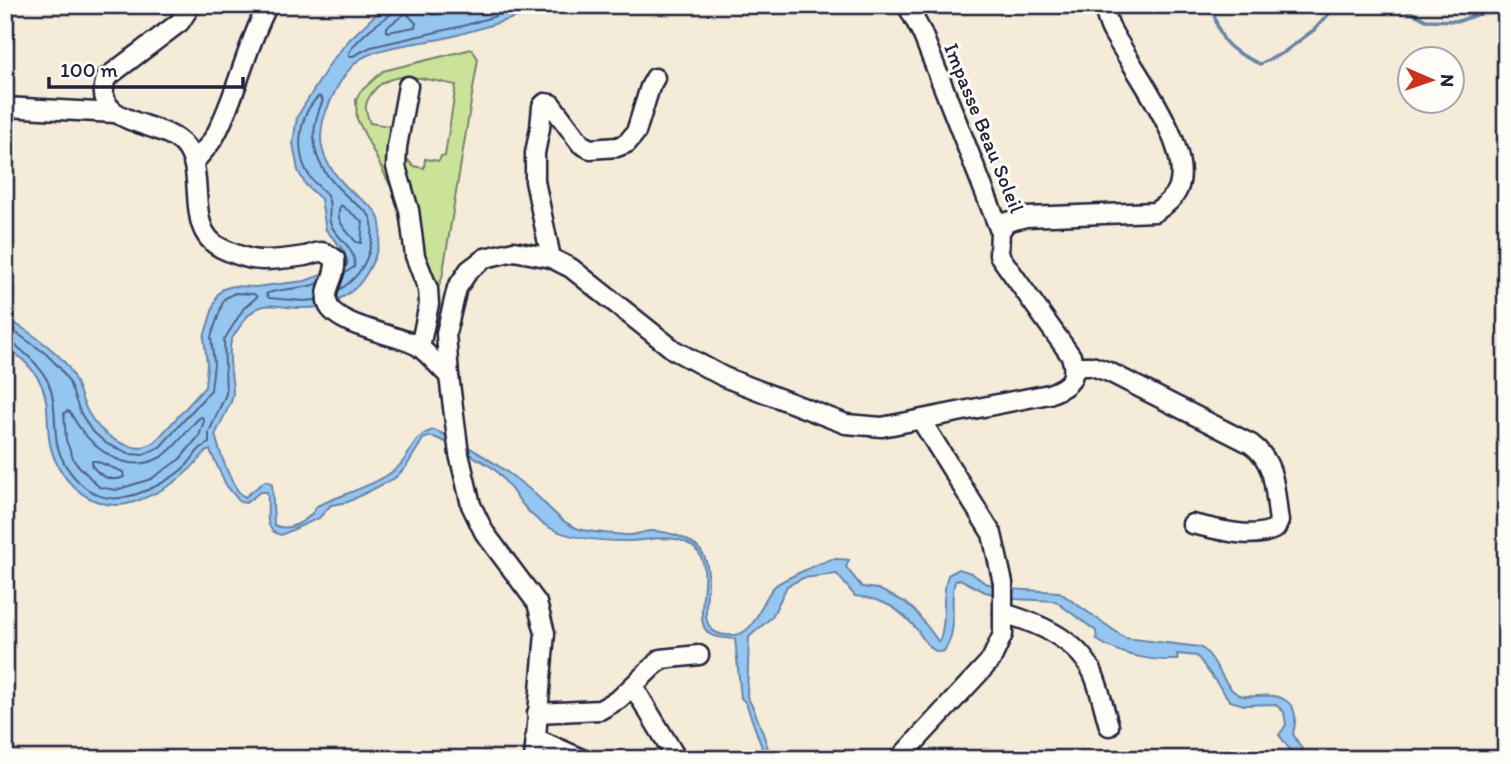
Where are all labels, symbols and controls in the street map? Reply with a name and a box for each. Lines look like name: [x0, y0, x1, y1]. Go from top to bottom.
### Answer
street label: Impasse Beau Soleil: [939, 39, 1030, 216]
scale bar: [49, 46, 243, 90]
north arrow: [1396, 46, 1466, 116]
text: 100 m: [60, 57, 118, 82]
text: N: [1436, 74, 1459, 87]

